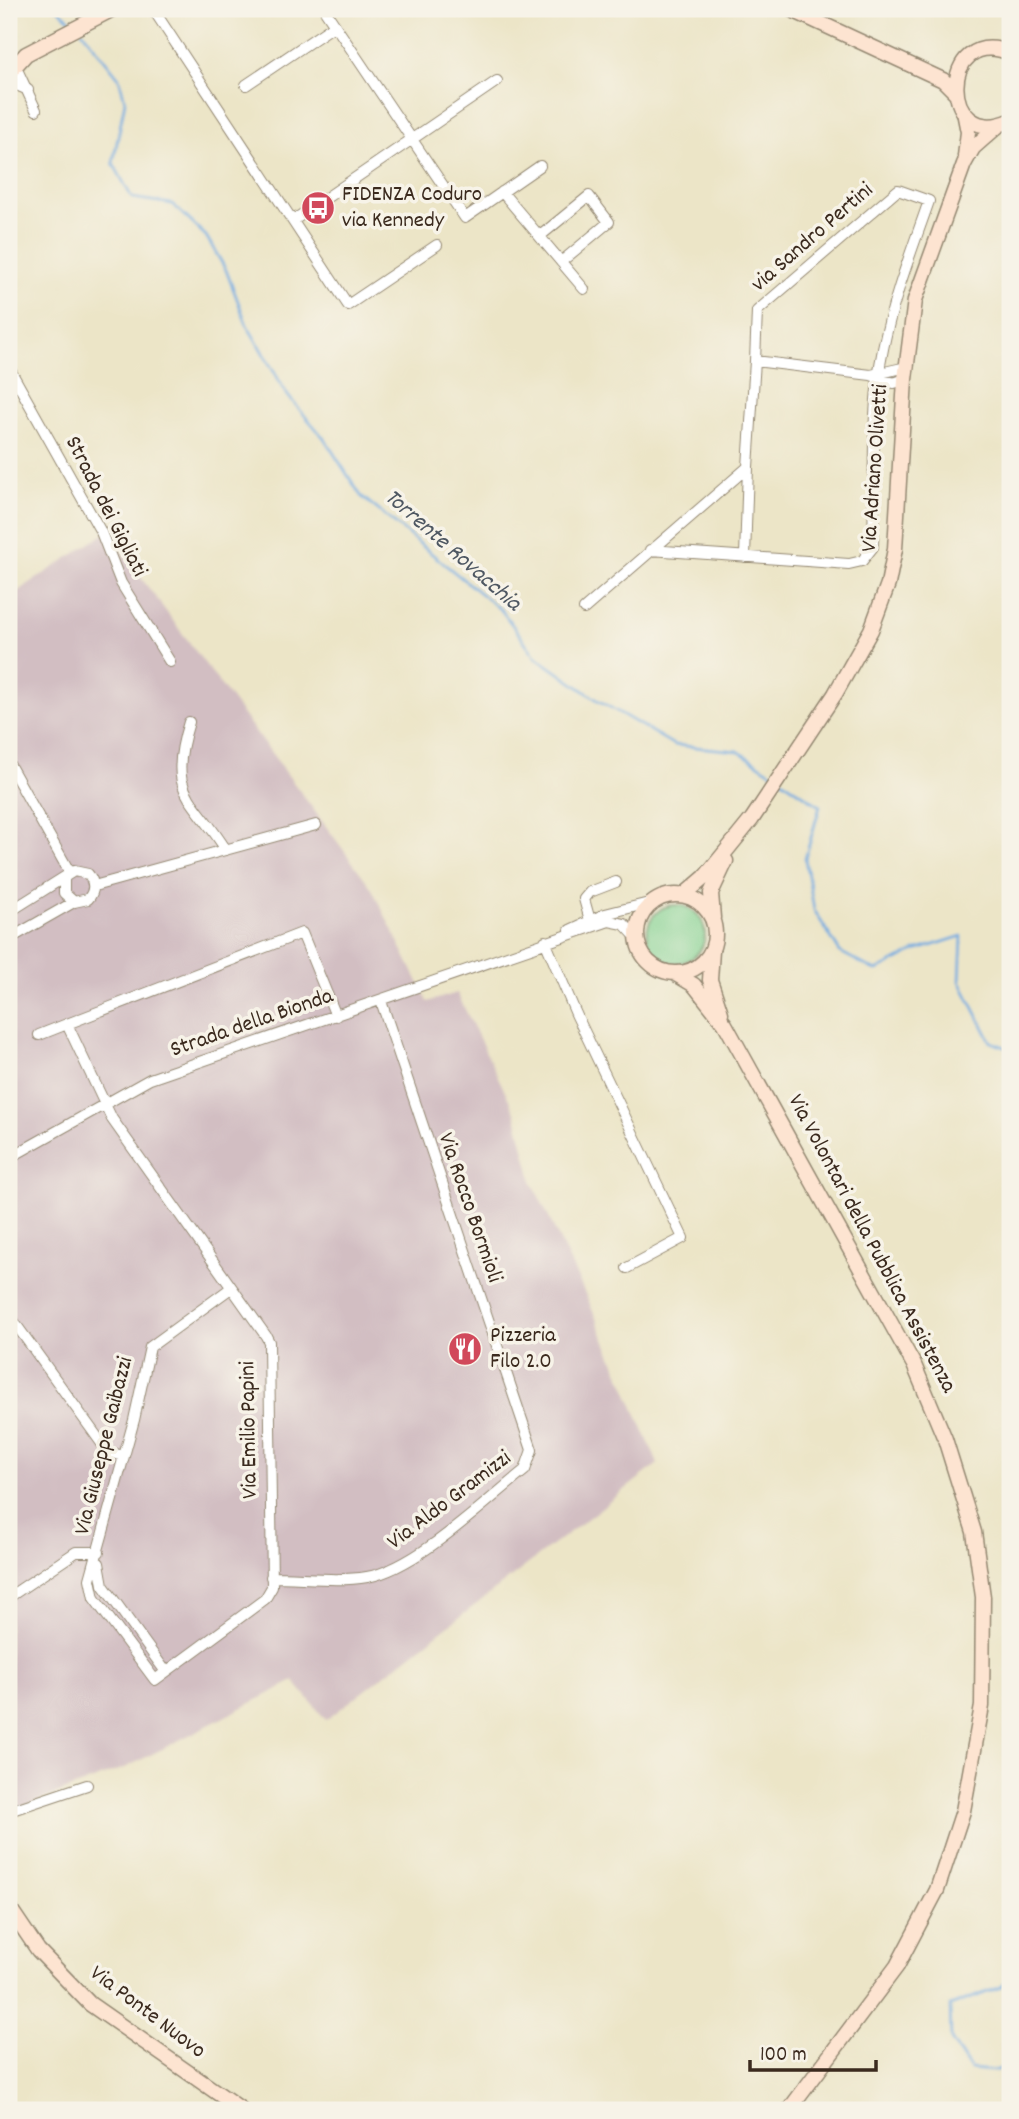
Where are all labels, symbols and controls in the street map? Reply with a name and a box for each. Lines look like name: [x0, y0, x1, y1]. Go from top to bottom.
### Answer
street label: via Sandro Pertini: [744, 175, 882, 301]
place label: FIDENZA Coduro via Kennedy: [342, 179, 482, 238]
bus stop icon: FIDENZA Coduro via Kennedy: [299, 189, 337, 227]
street label: Via Adriano Olivetti: [854, 383, 898, 553]
street label: Strada dei Gigliati: [55, 431, 155, 583]
water label: Torrente Rovacchia: [376, 482, 529, 621]
street label: Strada della Bionda: [166, 980, 339, 1067]
street label: Via Volontari della Pubblica Assistenza: [778, 1089, 965, 1400]
street label: Via Rocco Bormioli: [428, 1129, 510, 1287]
place label: Pizzeria Filo 2.0: [490, 1320, 557, 1379]
restaurant icon: Pizzeria Filo 2.0: [446, 1330, 484, 1368]
street label: Via Giuseppe Gaibazzi: [67, 1353, 143, 1539]
street label: Via Emilio Papini: [232, 1361, 268, 1499]
street label: Via Aldo Gramizzi: [381, 1443, 519, 1559]
street label: Via Ponte Nuovo: [82, 1958, 212, 2068]
scale bar: [750, 2028, 876, 2072]
text: 100 m: [760, 2041, 807, 2071]

